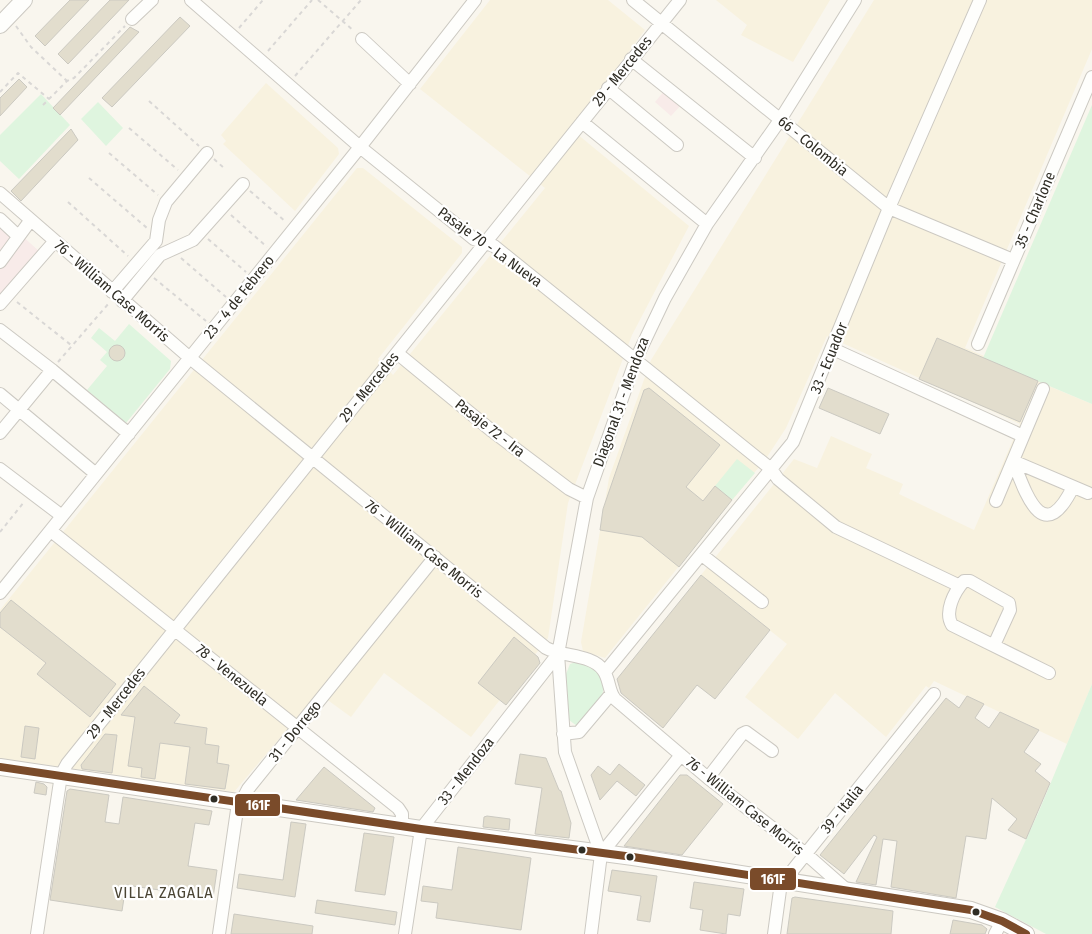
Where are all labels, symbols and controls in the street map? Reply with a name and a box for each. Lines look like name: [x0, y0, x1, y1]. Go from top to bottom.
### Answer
street label: 29 - Mercedes: [588, 32, 656, 110]
street label: 66 - Colombia: [774, 112, 852, 180]
street label: 35 - Charlone: [1011, 169, 1059, 251]
street label: Pasaje 70 - La Nueva: [434, 203, 546, 291]
street label: 76 - William Case Morris: [51, 236, 173, 346]
street label: 23 - 4 de Febrero: [200, 252, 278, 342]
street label: 33 - Ecuador: [807, 319, 852, 396]
street label: Diagonal 31 - Mendoza: [589, 335, 653, 469]
street label: 29 - Mercedes: [335, 348, 403, 426]
street label: Pasaje 72 - Ira: [451, 395, 529, 461]
street label: 76 - William Case Morris: [362, 496, 486, 602]
street label: 78 - Venezuela: [192, 640, 272, 710]
street label: 29 - Mercedes: [83, 664, 149, 742]
street label: 31 - Dorrego: [265, 697, 325, 765]
street label: 33 - Mendoza: [434, 734, 498, 808]
street label: 76 - William Case Morris: [683, 753, 807, 859]
street label: 39 - Italia: [817, 781, 867, 837]
line badge: 161F: [234, 793, 281, 817]
unlabelled marker: [209, 794, 219, 804]
text: 161F: [246, 797, 271, 814]
unlabelled marker: [577, 845, 587, 855]
unlabelled marker: [625, 852, 635, 862]
line badge: 161F: [749, 867, 797, 891]
text: 161F: [761, 871, 786, 888]
district label: VILLA ZAGALA: [114, 883, 214, 902]
unlabelled marker: [971, 907, 981, 917]

